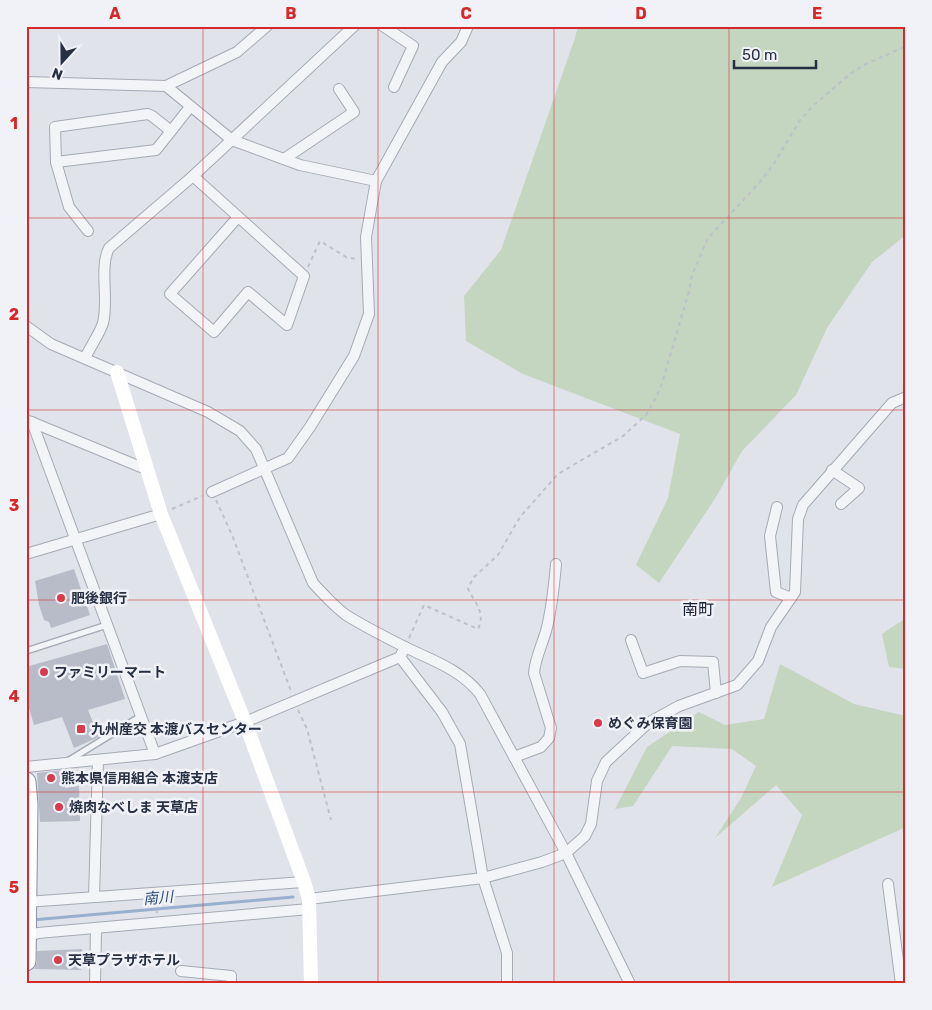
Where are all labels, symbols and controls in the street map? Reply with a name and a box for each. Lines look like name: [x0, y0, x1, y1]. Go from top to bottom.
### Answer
text: A: [109, 4, 121, 23]
text: B: [285, 4, 297, 23]
text: C: [460, 4, 472, 23]
text: D: [635, 4, 647, 23]
text: E: [812, 4, 822, 23]
north arrow: [38, 38, 88, 88]
scale bar: [734, 38, 817, 70]
text: 50 m: [742, 46, 777, 64]
text: N: [50, 64, 65, 83]
text: 1: [10, 114, 18, 133]
text: 2: [9, 305, 19, 324]
text: 3: [9, 496, 19, 515]
place label: 肥後銀行: [71, 590, 127, 607]
marker: 肥後銀行: [55, 592, 67, 604]
district label: 南町: [682, 600, 714, 619]
place label: ファミリーマート: [54, 664, 166, 681]
marker: ファミリーマート: [38, 666, 50, 678]
text: 4: [9, 687, 20, 706]
place label: めぐみ保育園: [608, 715, 692, 732]
marker: めぐみ保育園: [592, 717, 604, 729]
place label: 九州産交 本渡バスセンター: [91, 721, 262, 738]
marker: 九州産交 本渡バスセンター: [75, 723, 87, 735]
place label: 熊本県信用組合 本渡支店: [61, 770, 218, 787]
marker: 熊本県信用組合 本渡支店: [45, 772, 57, 784]
place label: 焼肉なべしま 天草店: [69, 799, 198, 816]
marker: 焼肉なべしま 天草店: [53, 801, 65, 813]
text: 5: [9, 878, 19, 897]
water label: 南川: [142, 888, 176, 908]
place label: 天草プラザホテル: [68, 952, 180, 969]
marker: 天草プラザホテル: [52, 954, 64, 966]

